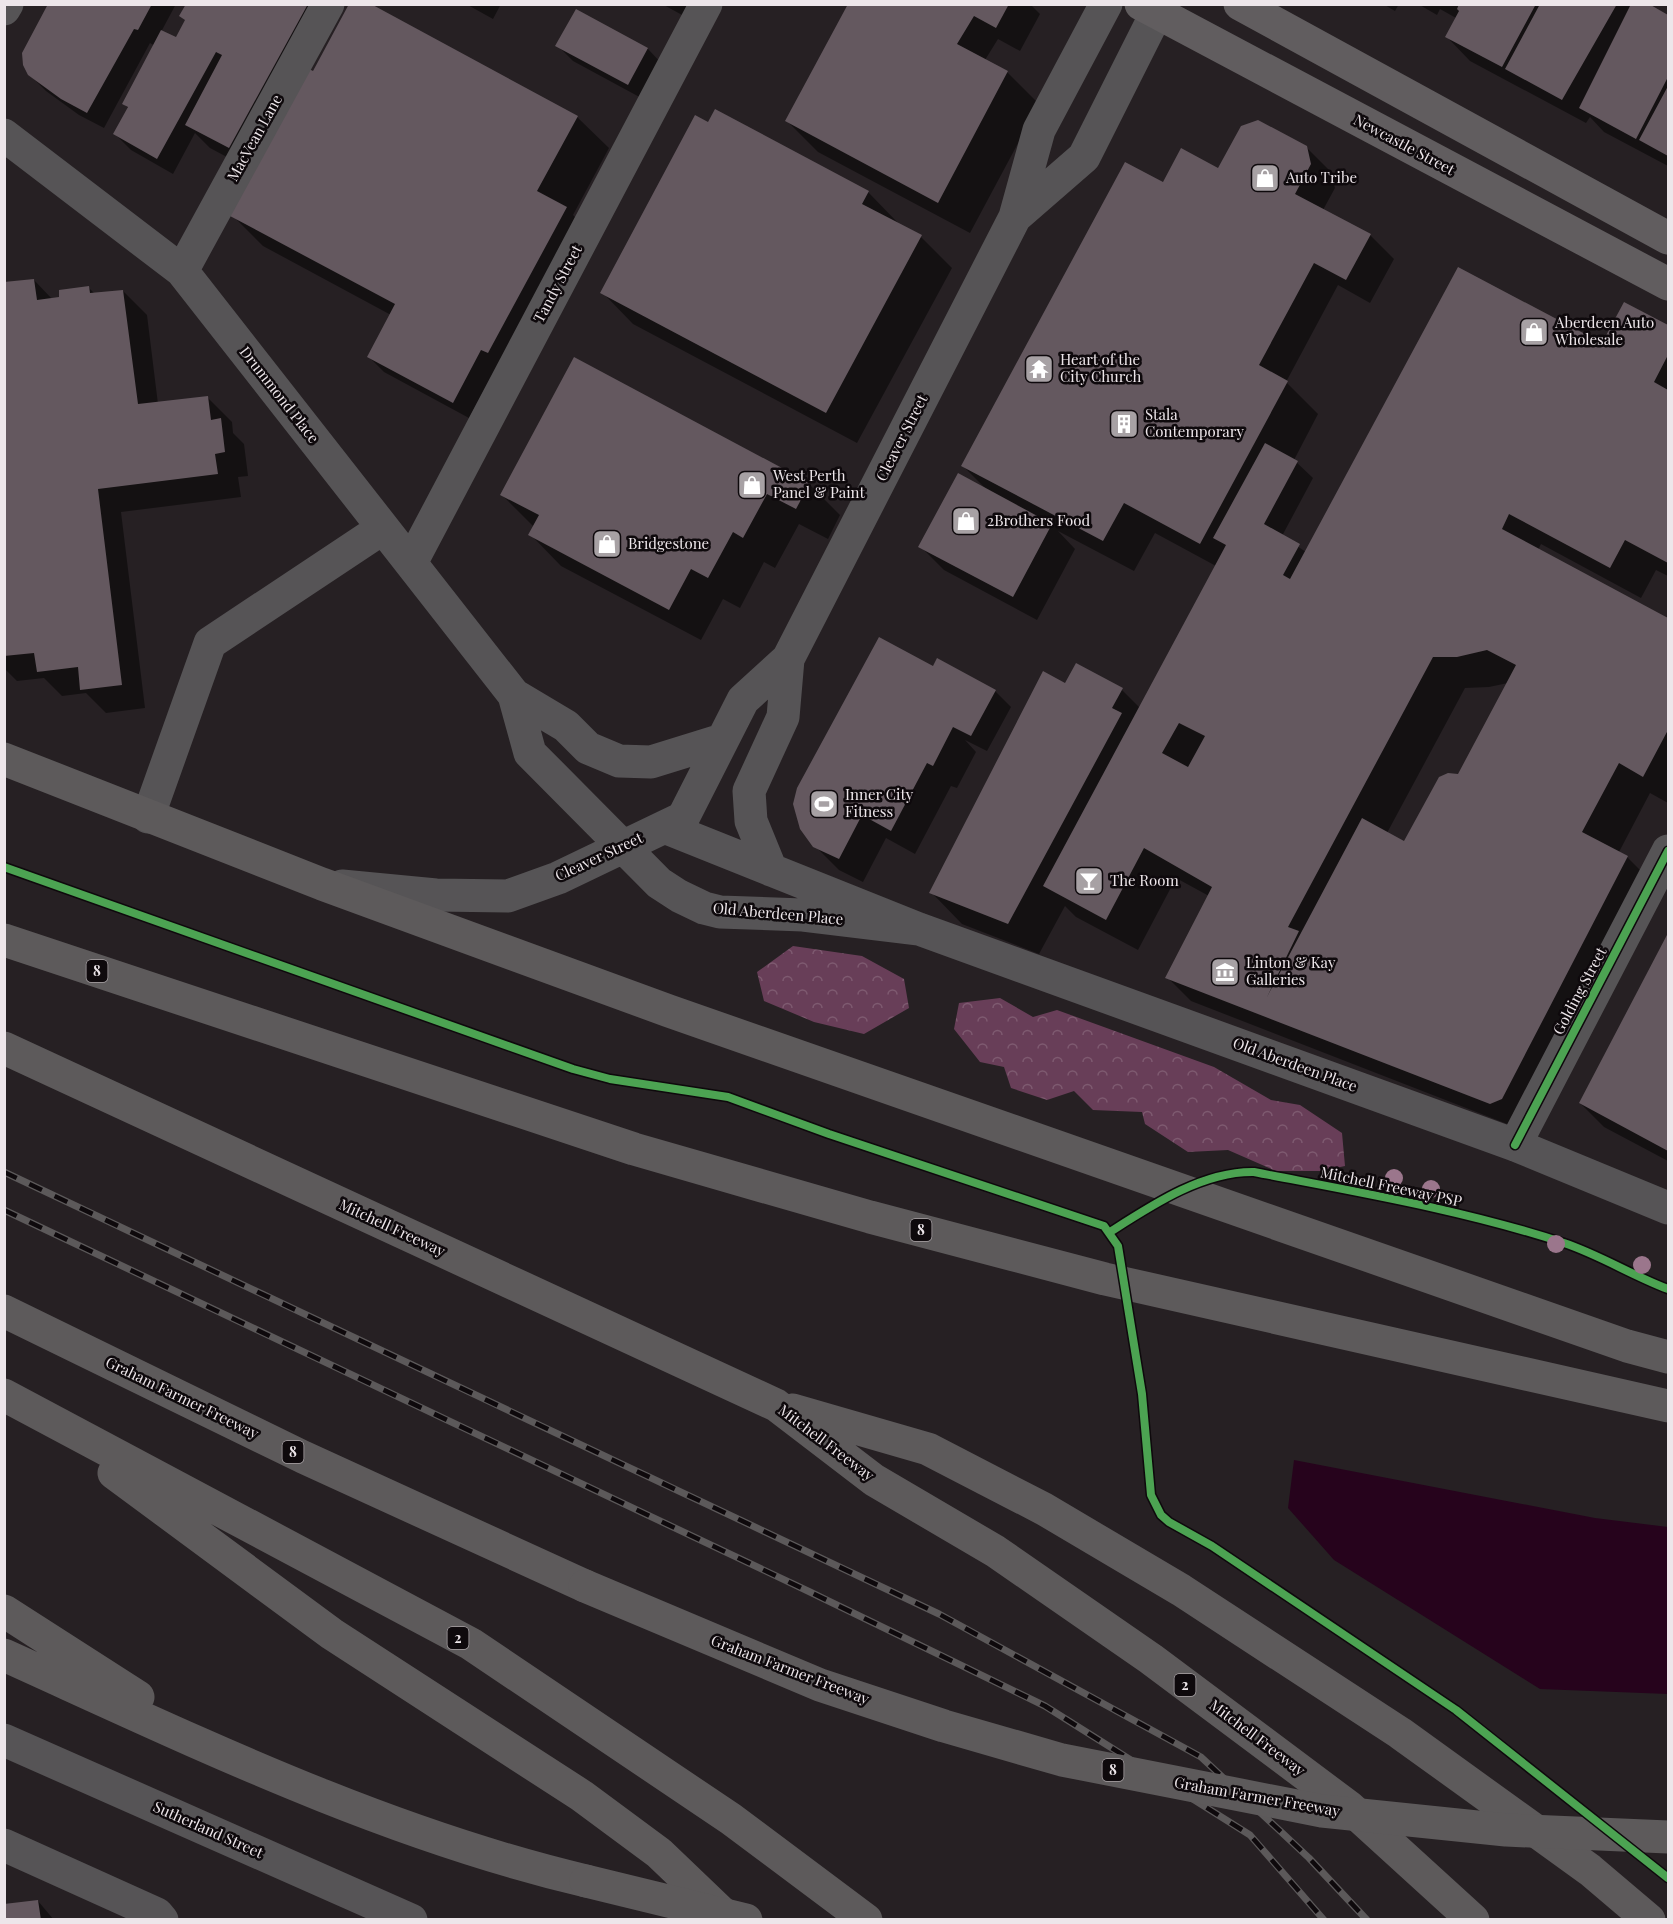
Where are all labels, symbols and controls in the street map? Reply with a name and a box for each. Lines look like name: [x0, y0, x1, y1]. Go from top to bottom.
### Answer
street label: MacVean Lane: [222, 91, 286, 184]
street label: Newcastle Street: [1350, 109, 1459, 180]
shop icon: Auto Tribe: [1249, 162, 1281, 194]
place label: Auto Tribe: [1285, 167, 1357, 187]
street label: Tandy Street: [528, 241, 586, 326]
place label: Aberdeen Auto Wholesale: [1554, 312, 1654, 349]
shop icon: Aberdeen Auto Wholesale: [1518, 316, 1550, 348]
street label: Drummond Place: [236, 342, 324, 447]
place label: Heart of the City Church: [1060, 349, 1141, 386]
temple icon: Heart of the City Church: [1023, 353, 1055, 385]
street label: Cleaver Street: [871, 390, 932, 484]
place label: Stala Contemporary: [1145, 404, 1244, 441]
building icon: Stala Contemporary: [1108, 408, 1140, 440]
place label: West Perth Panel & Paint: [772, 465, 865, 502]
shop icon: West Perth Panel & Paint: [736, 469, 768, 501]
shop icon: 2Brothers Food: [950, 505, 982, 537]
place label: 2Brothers Food: [987, 510, 1091, 530]
shop icon: Bridgestone: [591, 528, 623, 560]
place label: Bridgestone: [628, 533, 709, 553]
place label: Inner City Fitness: [845, 784, 914, 821]
sports icon: Inner City Fitness: [808, 788, 840, 820]
street label: Cleaver Street: [551, 827, 646, 885]
bar icon: The Room: [1073, 865, 1105, 897]
place label: The Room: [1110, 870, 1180, 890]
street label: Old Aberdeen Place: [712, 897, 844, 929]
street label: Golding Street: [1548, 943, 1611, 1038]
place label: Linton & Kay Galleries: [1246, 952, 1336, 989]
museum icon: Linton & Kay Galleries: [1209, 956, 1241, 988]
road number: 8: [86, 960, 108, 982]
street label: Old Aberdeen Place: [1230, 1032, 1360, 1096]
street label: Mitchell Freeway PSP: [1319, 1161, 1464, 1211]
street label: Mitchell Freeway: [336, 1194, 449, 1261]
road number: 8: [910, 1219, 932, 1241]
street label: Graham Farmer Freeway: [103, 1351, 263, 1443]
street label: Mitchell Freeway: [775, 1400, 879, 1485]
road number: 8: [282, 1441, 304, 1463]
road number: 2: [448, 1627, 468, 1649]
street label: Graham Farmer Freeway: [708, 1630, 873, 1709]
road number: 2: [1174, 1674, 1196, 1696]
street label: Mitchell Freeway: [1206, 1695, 1310, 1780]
road number: 8: [1102, 1759, 1124, 1781]
street label: Graham Farmer Freeway: [1173, 1772, 1342, 1821]
street label: Sutherland Street: [150, 1796, 267, 1863]

